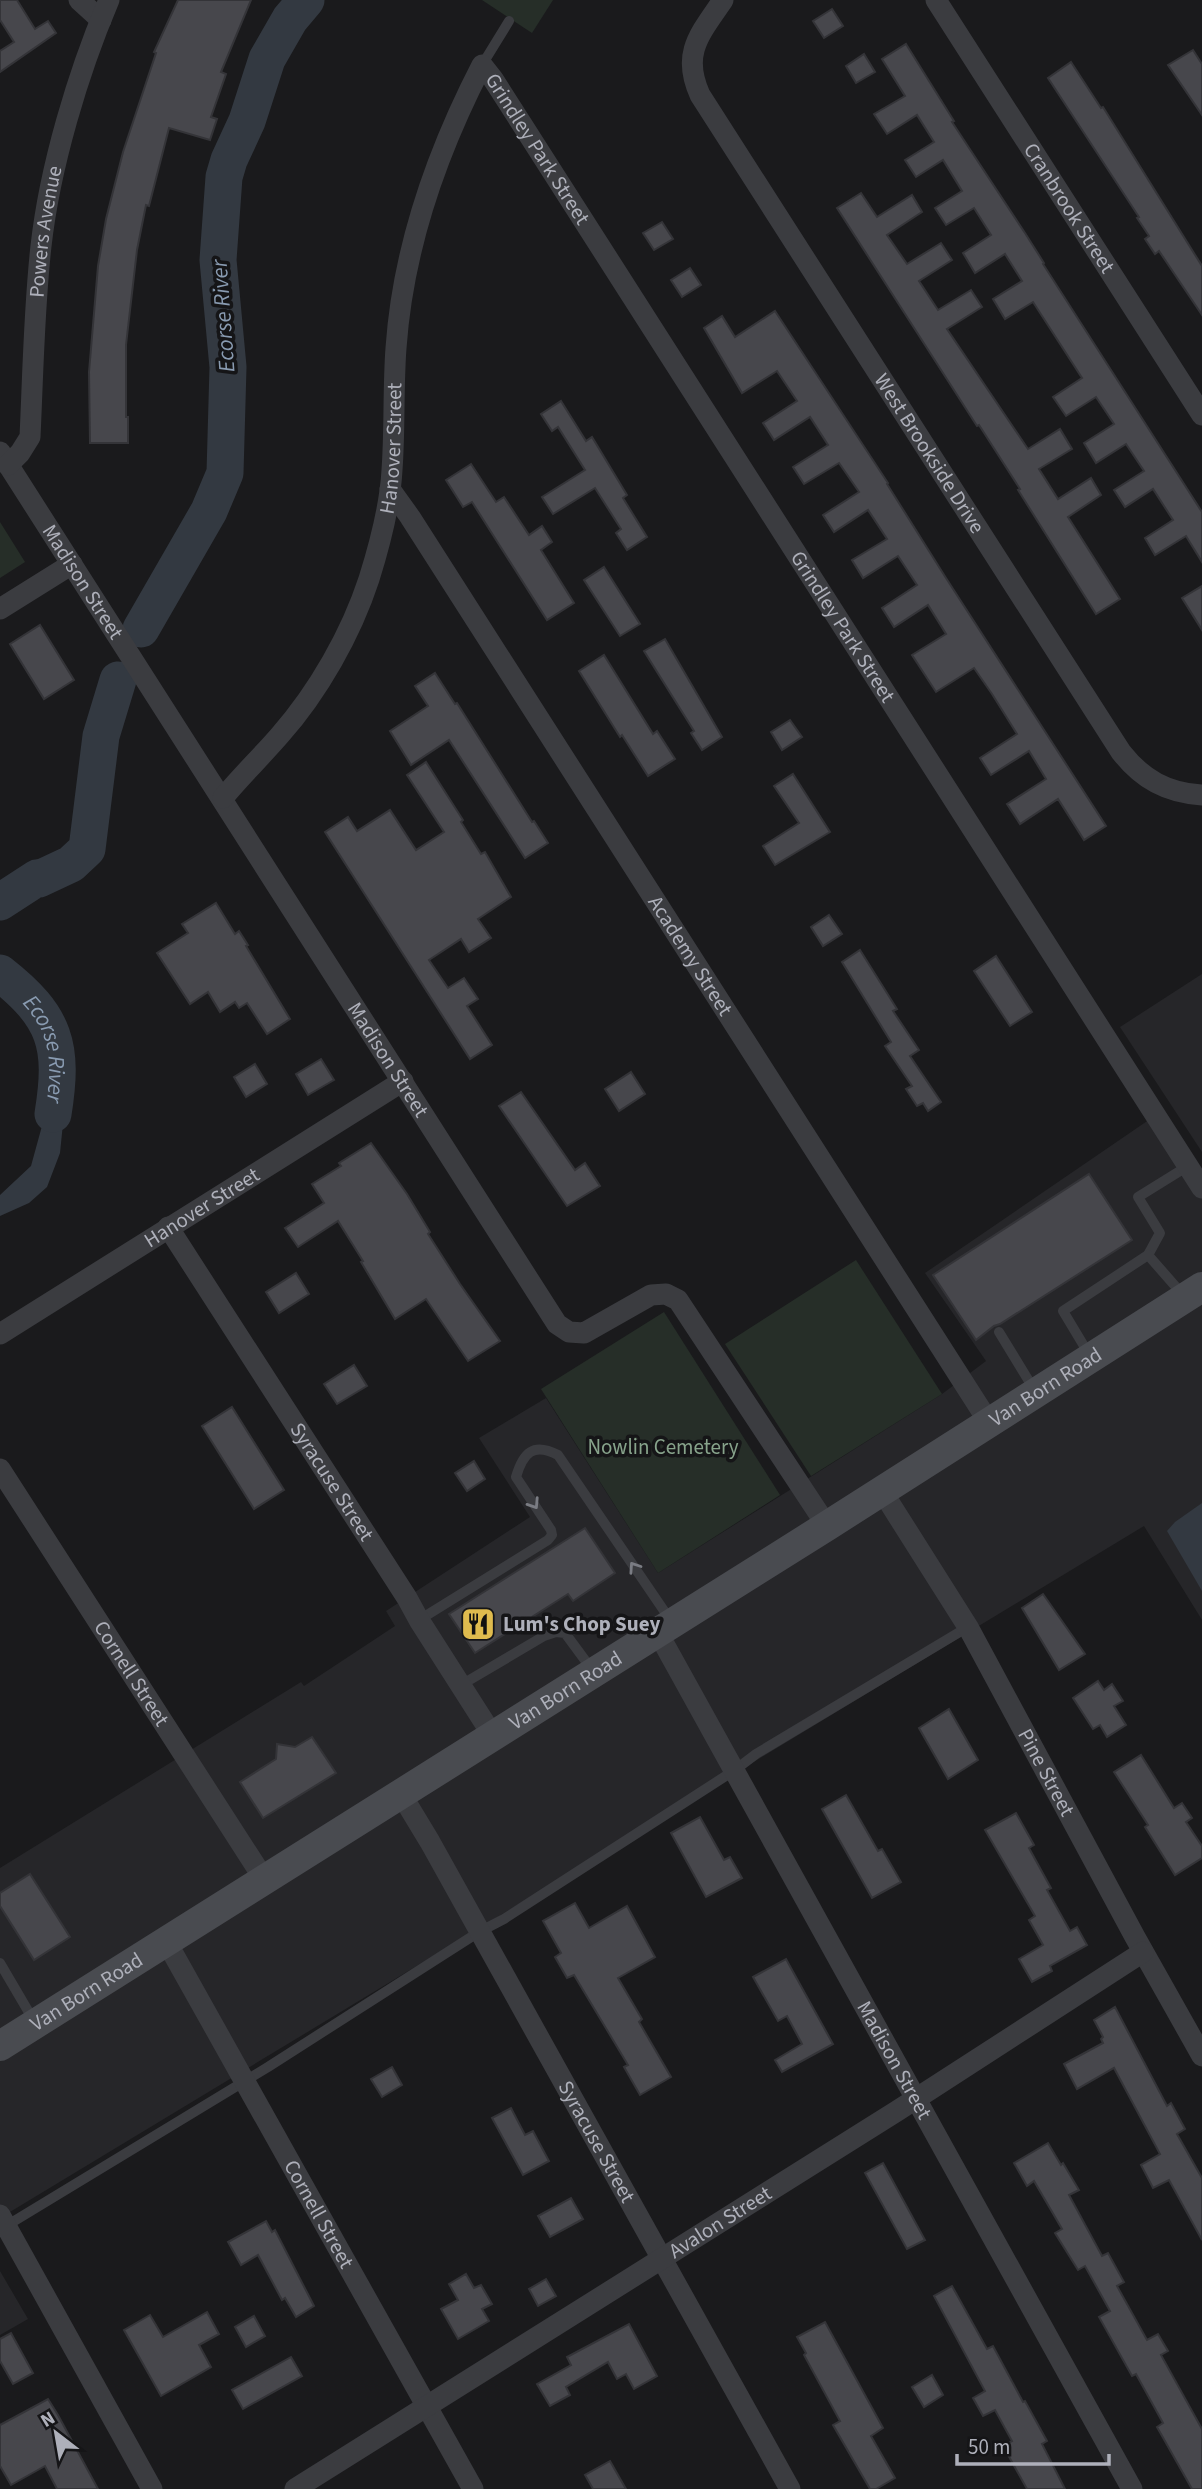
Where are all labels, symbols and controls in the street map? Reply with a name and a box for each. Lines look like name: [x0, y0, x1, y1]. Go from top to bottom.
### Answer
street label: Grindley Park Street: [478, 67, 597, 230]
street label: Cranbrook Street: [1016, 137, 1122, 279]
street label: Powers Avenue: [21, 163, 70, 299]
water label: Ecorse River: [203, 257, 243, 374]
street label: West Brookside Drive: [867, 367, 992, 539]
street label: Hanover Street: [372, 382, 409, 516]
street label: Madison Street: [35, 518, 131, 645]
street label: Grindley Park Street: [783, 545, 903, 708]
street label: Academy Street: [641, 890, 740, 1022]
water label: Ecorse River: [16, 987, 74, 1106]
street label: Madison Street: [340, 996, 436, 1123]
street label: Hanover Street: [138, 1160, 265, 1255]
street label: Van Born Road: [983, 1340, 1108, 1434]
street label: Syracuse Street: [283, 1417, 381, 1547]
park label: Nowlin Cemetery: [587, 1432, 739, 1462]
one-way arrow: [525, 1496, 538, 1509]
one-way arrow: [630, 1562, 642, 1575]
restaurant icon: Lum's Chop Suey: [459, 1605, 497, 1643]
place label: Lum's Chop Suey: [503, 1609, 660, 1639]
street label: Cornell Street: [86, 1615, 177, 1732]
street label: Van Born Road: [503, 1644, 628, 1737]
street label: Pine Street: [1010, 1723, 1082, 1822]
street label: Van Born Road: [24, 1945, 149, 2039]
street label: Madison Street: [849, 1995, 939, 2125]
street label: Syracuse Street: [551, 2075, 643, 2208]
street label: Cornell Street: [277, 2154, 361, 2274]
street label: Avalon Street: [663, 2178, 777, 2266]
north arrow: [21, 2398, 91, 2468]
text: N: [36, 2405, 60, 2435]
scale bar: [957, 2422, 1109, 2466]
text: 50 m: [968, 2432, 1010, 2462]

